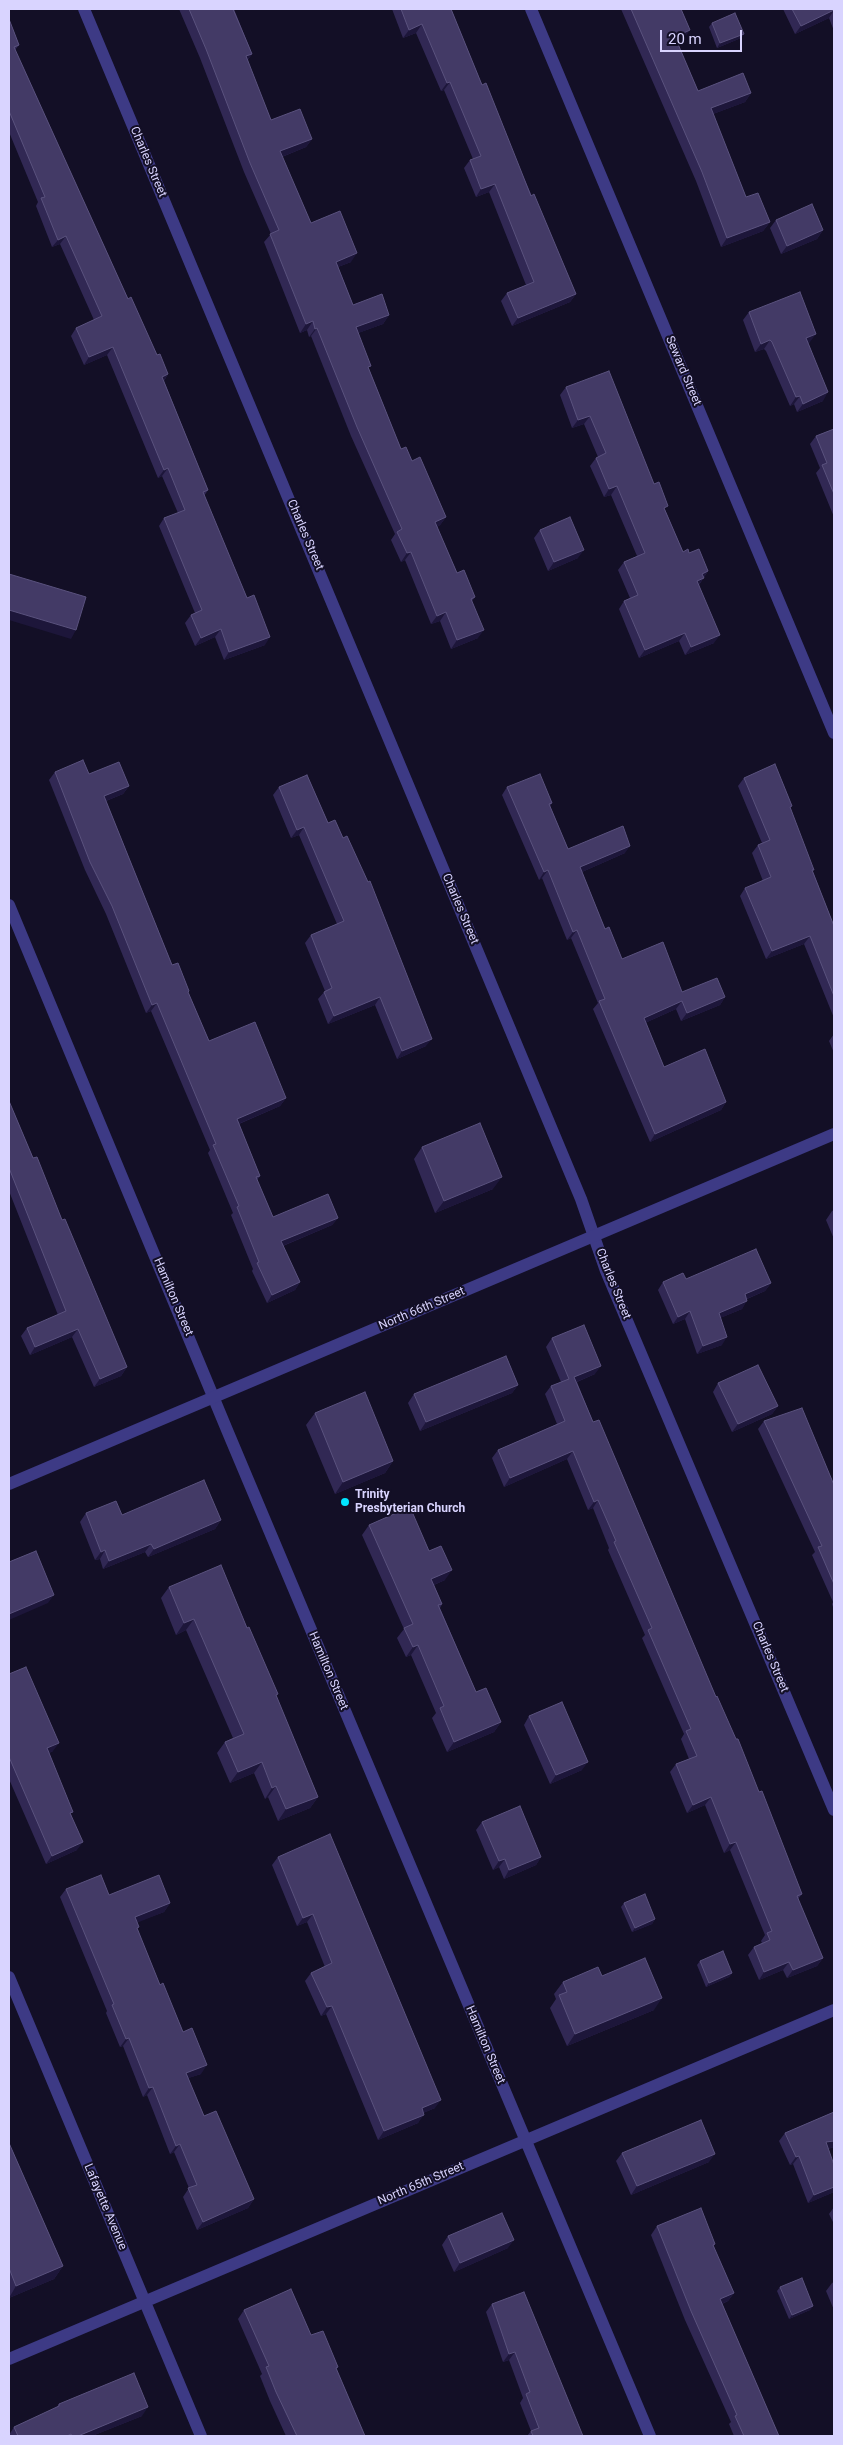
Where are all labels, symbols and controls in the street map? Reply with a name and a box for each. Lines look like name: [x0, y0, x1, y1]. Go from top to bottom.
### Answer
scale bar: [663, 20, 746, 52]
text: 20 m: [668, 30, 702, 48]
street label: Charles Street: [127, 125, 169, 199]
street label: Seward Street: [662, 334, 704, 408]
street label: Charles Street: [284, 498, 326, 572]
street label: Charles Street: [439, 872, 481, 946]
street label: Charles Street: [592, 1246, 634, 1322]
street label: Hamilton Street: [150, 1256, 196, 1338]
street label: North 66th Street: [377, 1284, 467, 1334]
place label: Trinity Presbyterian Church: [355, 1488, 465, 1516]
marker: Trinity Presbyterian Church: [339, 1496, 351, 1508]
street label: Charles Street: [749, 1620, 791, 1694]
street label: Hamilton Street: [305, 1630, 351, 1712]
street label: Hamilton Street: [462, 2004, 508, 2086]
street label: North 65th Street: [376, 2159, 466, 2209]
street label: Lafayette Avenue: [80, 2162, 130, 2252]

